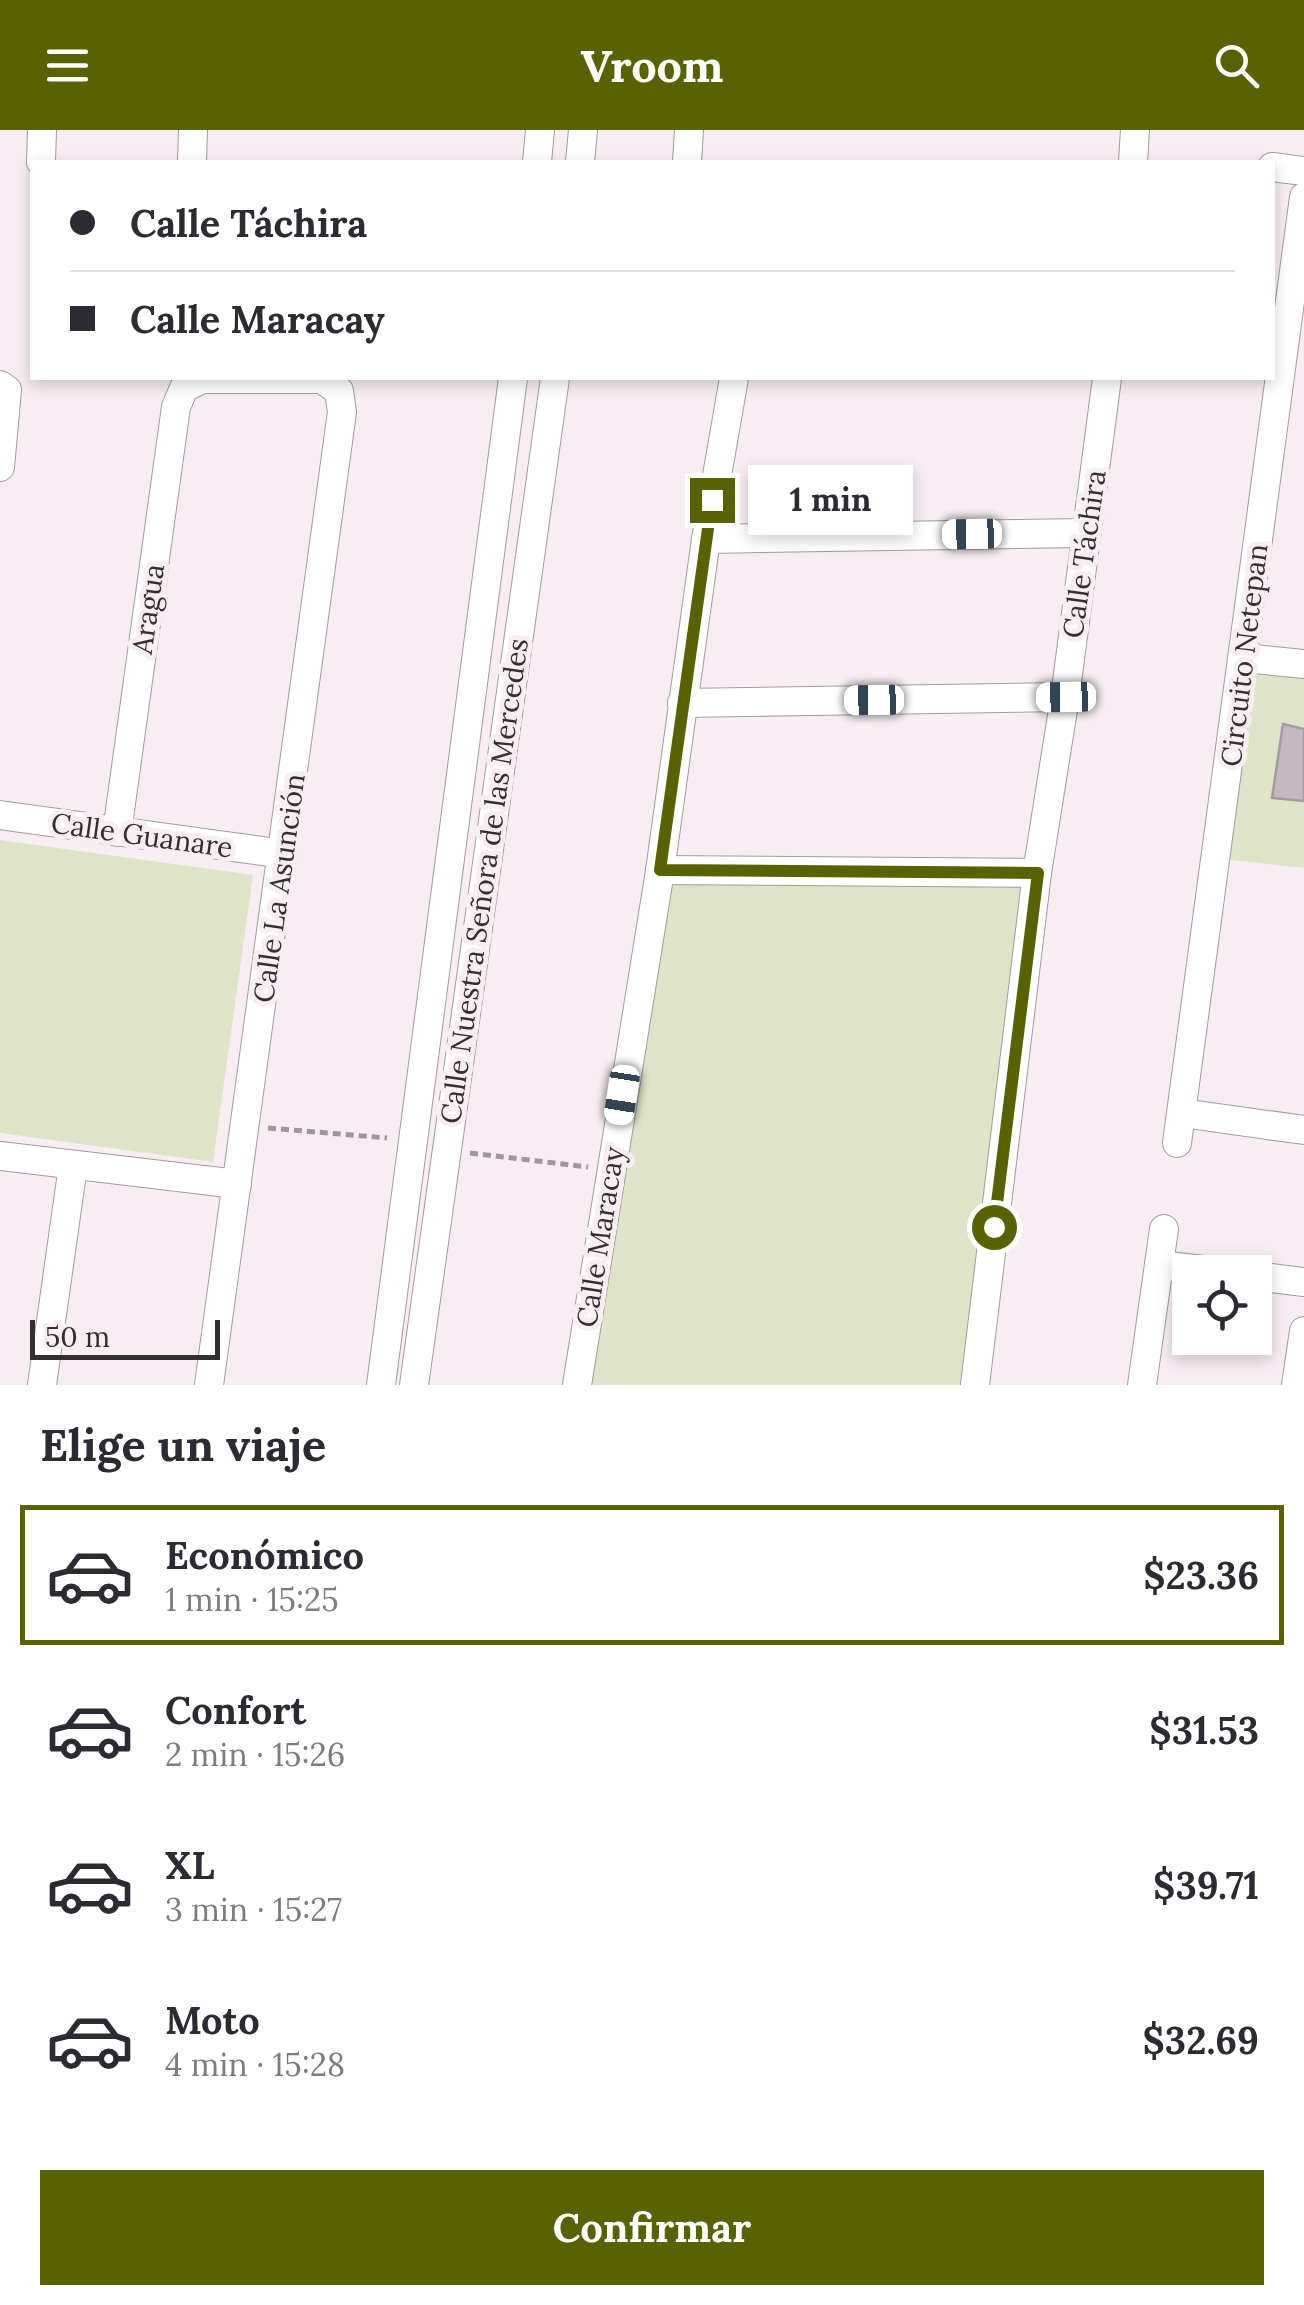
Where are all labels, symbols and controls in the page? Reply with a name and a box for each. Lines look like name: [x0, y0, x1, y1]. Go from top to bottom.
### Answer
text: Vroom: [581, 37, 723, 94]
icon: menu: [40, 38, 95, 93]
icon: search: [1209, 38, 1264, 93]
text: Calle Táchira: [130, 199, 367, 247]
text: Calle Maracay: [130, 295, 385, 343]
callout: 1 min: [747, 465, 912, 535]
street label: Calle Táchira: [1054, 468, 1114, 640]
route end: [690, 478, 735, 523]
text: 1 min: [790, 479, 871, 520]
car: [942, 518, 1002, 550]
street label: Circuito Netepan: [1212, 542, 1276, 768]
street label: Aragua: [124, 562, 172, 657]
street label: Calle Nuestra Señora de las Mercedes: [432, 636, 536, 1126]
car: [1036, 681, 1096, 713]
car: [844, 684, 904, 716]
street label: Calle La Asunción: [245, 771, 313, 1005]
street label: Calle Guanare: [49, 804, 235, 866]
car: [602, 1063, 642, 1127]
street label: Calle Maracay: [568, 1144, 632, 1330]
route start: [972, 1205, 1017, 1250]
map controls: [1172, 1255, 1272, 1355]
button: locate: [1172, 1255, 1272, 1355]
scale bar: [30, 1315, 220, 1360]
text: 50 m: [45, 1319, 110, 1355]
text: Elige un viaje: [40, 1416, 326, 1473]
icon: car: [45, 1530, 135, 1620]
text: Económico: [165, 1531, 364, 1579]
text: $23.36: [1143, 1551, 1259, 1599]
text: 1 min · 15:25: [165, 1579, 339, 1620]
icon: car: [45, 1685, 135, 1775]
text: Confort: [165, 1686, 306, 1734]
text: $31.53: [1149, 1706, 1259, 1754]
text: 2 min · 15:26: [165, 1734, 345, 1775]
icon: car: [45, 1840, 135, 1930]
text: XL: [165, 1841, 215, 1889]
text: $39.71: [1153, 1861, 1259, 1909]
text: 3 min · 15:27: [165, 1889, 342, 1930]
icon: car: [45, 1995, 135, 2085]
text: Moto: [165, 1996, 260, 2044]
text: $32.69: [1143, 2016, 1259, 2064]
text: 4 min · 15:28: [165, 2044, 345, 2085]
button: Confirmar: [40, 2170, 1264, 2285]

